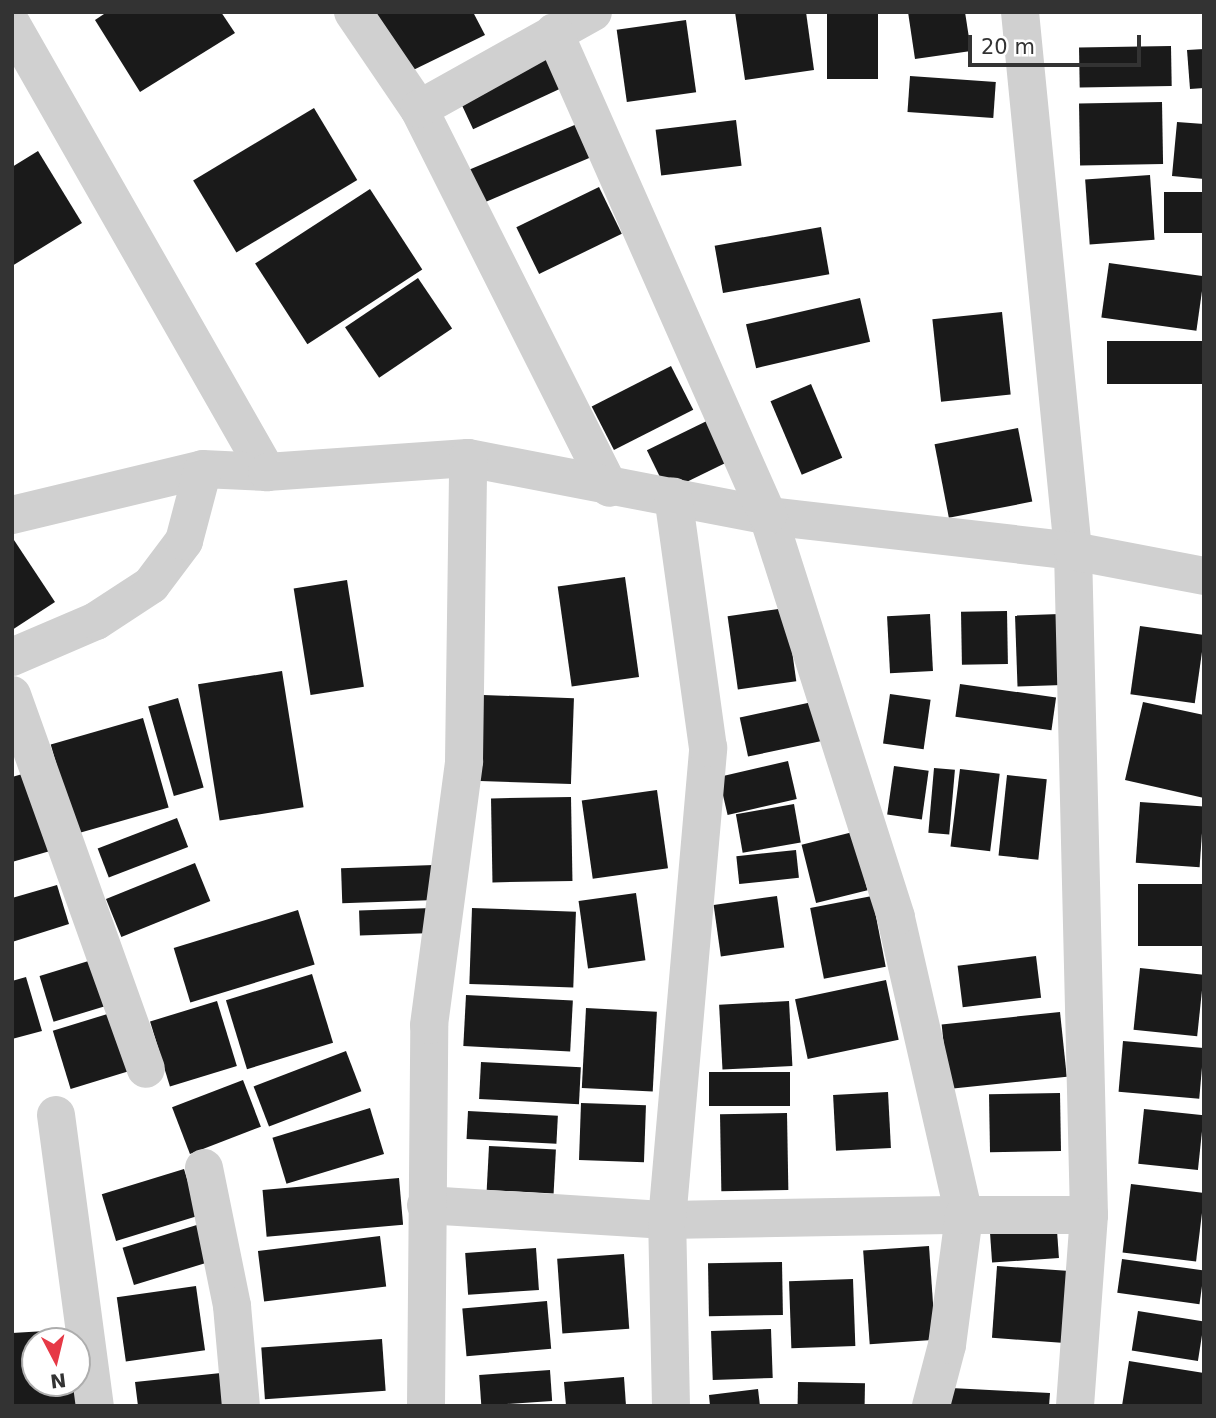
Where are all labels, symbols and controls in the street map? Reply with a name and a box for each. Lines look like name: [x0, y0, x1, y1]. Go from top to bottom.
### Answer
scale bar: [971, 21, 1144, 65]
text: 20 m: [981, 35, 1035, 59]
north arrow: [21, 1327, 91, 1397]
text: N: [49, 1369, 68, 1393]

